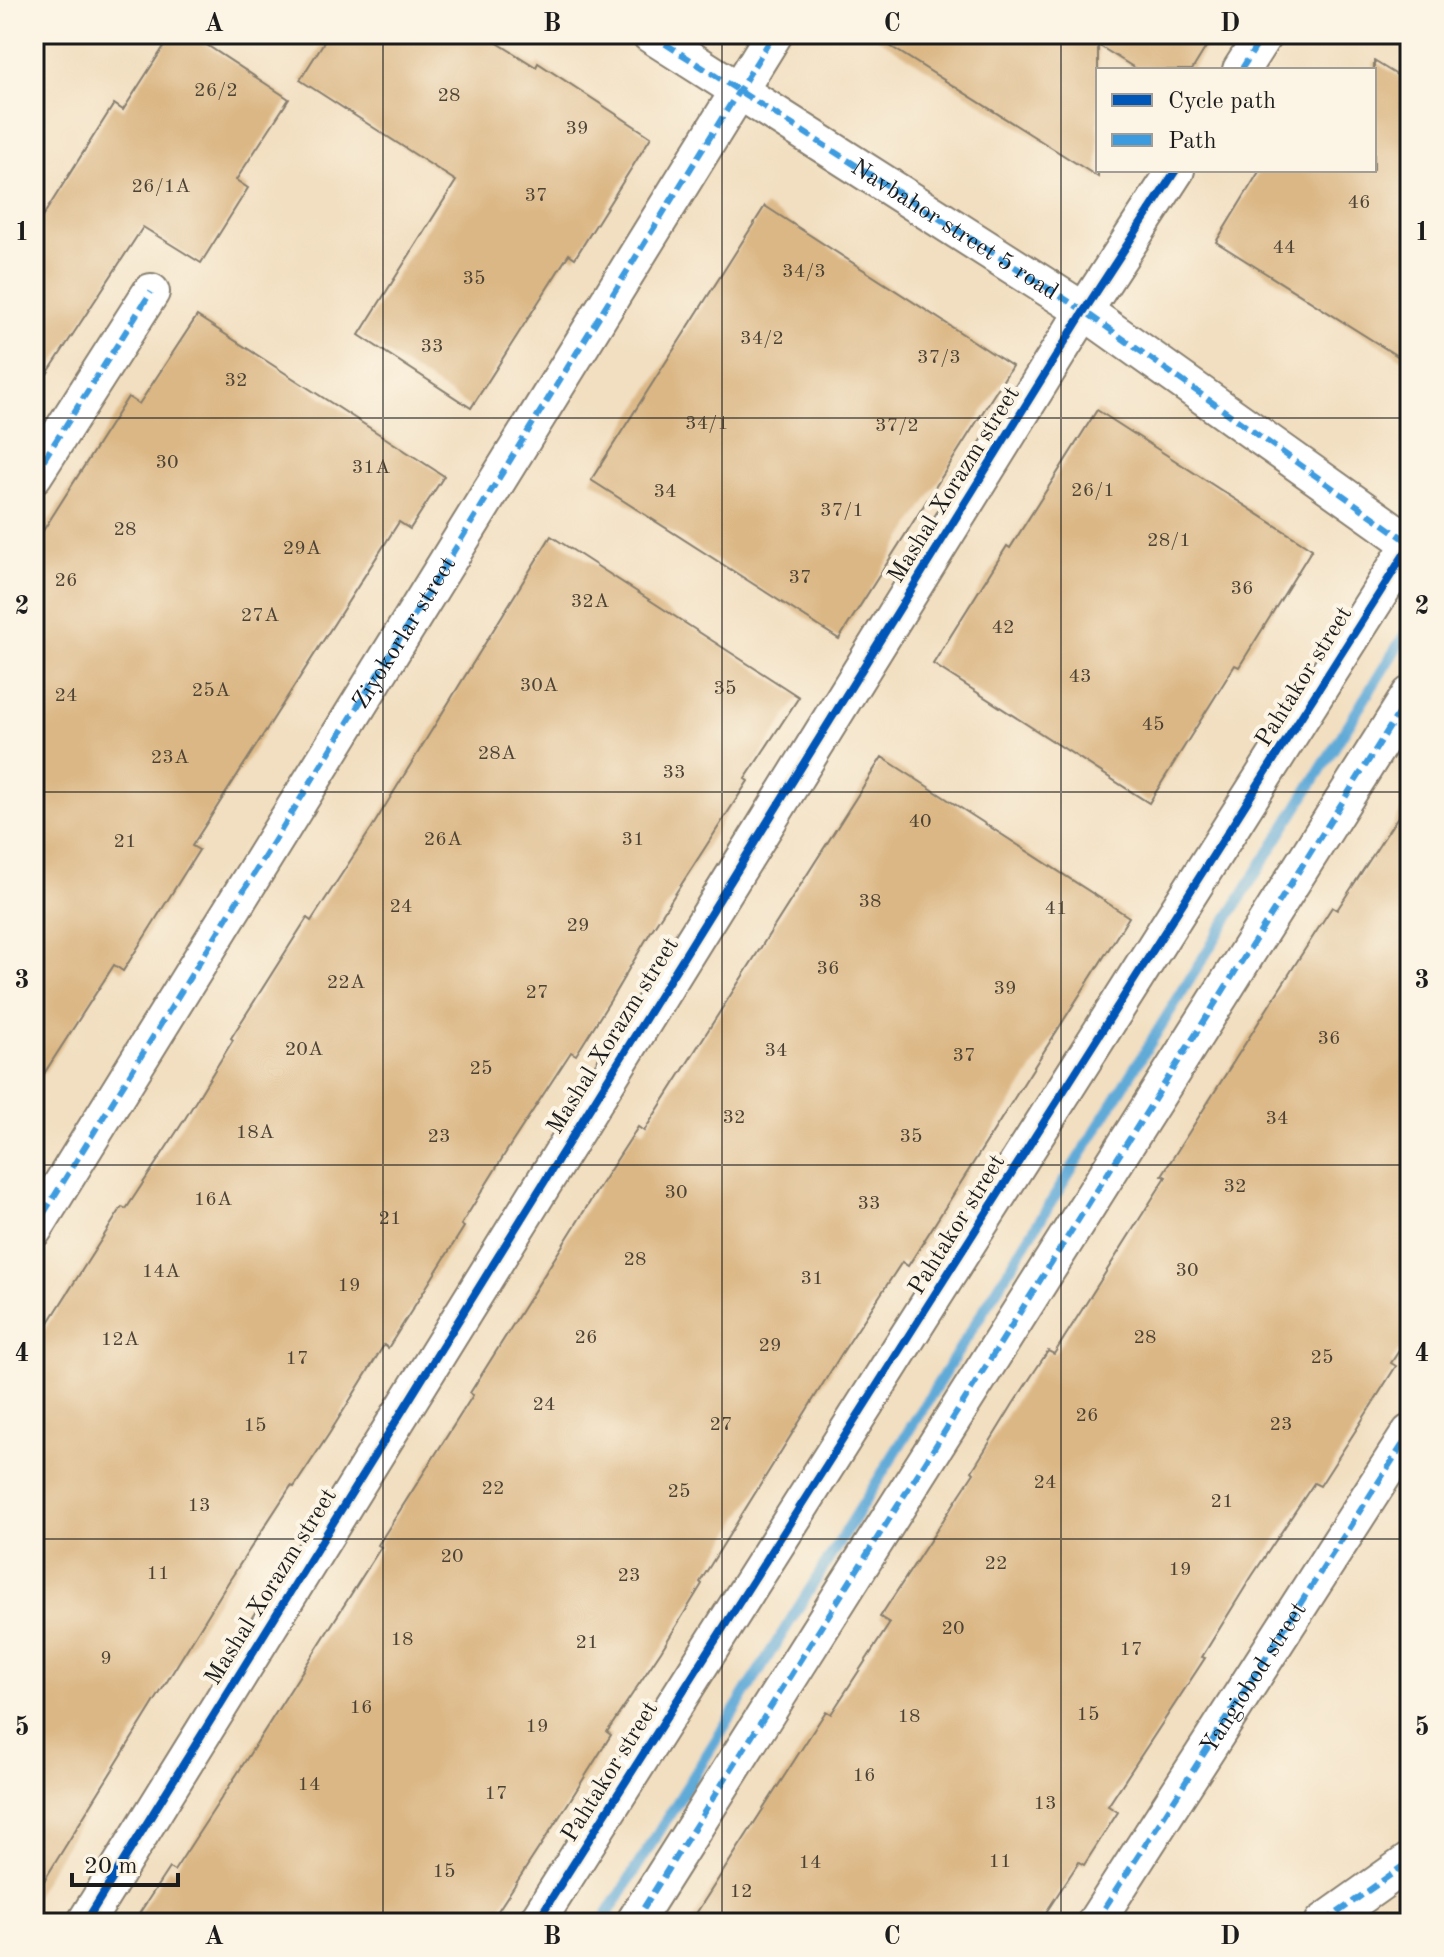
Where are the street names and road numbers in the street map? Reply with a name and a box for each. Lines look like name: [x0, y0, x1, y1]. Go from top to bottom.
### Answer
street label: Navbahor street 5 road: [846, 156, 1062, 305]
street label: Mashal Xorazm street: [884, 382, 1025, 588]
street label: Ziyokorlar street: [349, 553, 461, 713]
street label: Pahtakor street: [1252, 603, 1357, 751]
street label: Mashal Xorazm street: [543, 933, 684, 1139]
street label: Pahtakor street: [905, 1151, 1010, 1299]
street label: Mashal Xorazm street: [201, 1484, 342, 1690]
street label: Yangiobod street: [1197, 1598, 1312, 1758]
street label: Pahtakor street: [558, 1698, 663, 1846]

